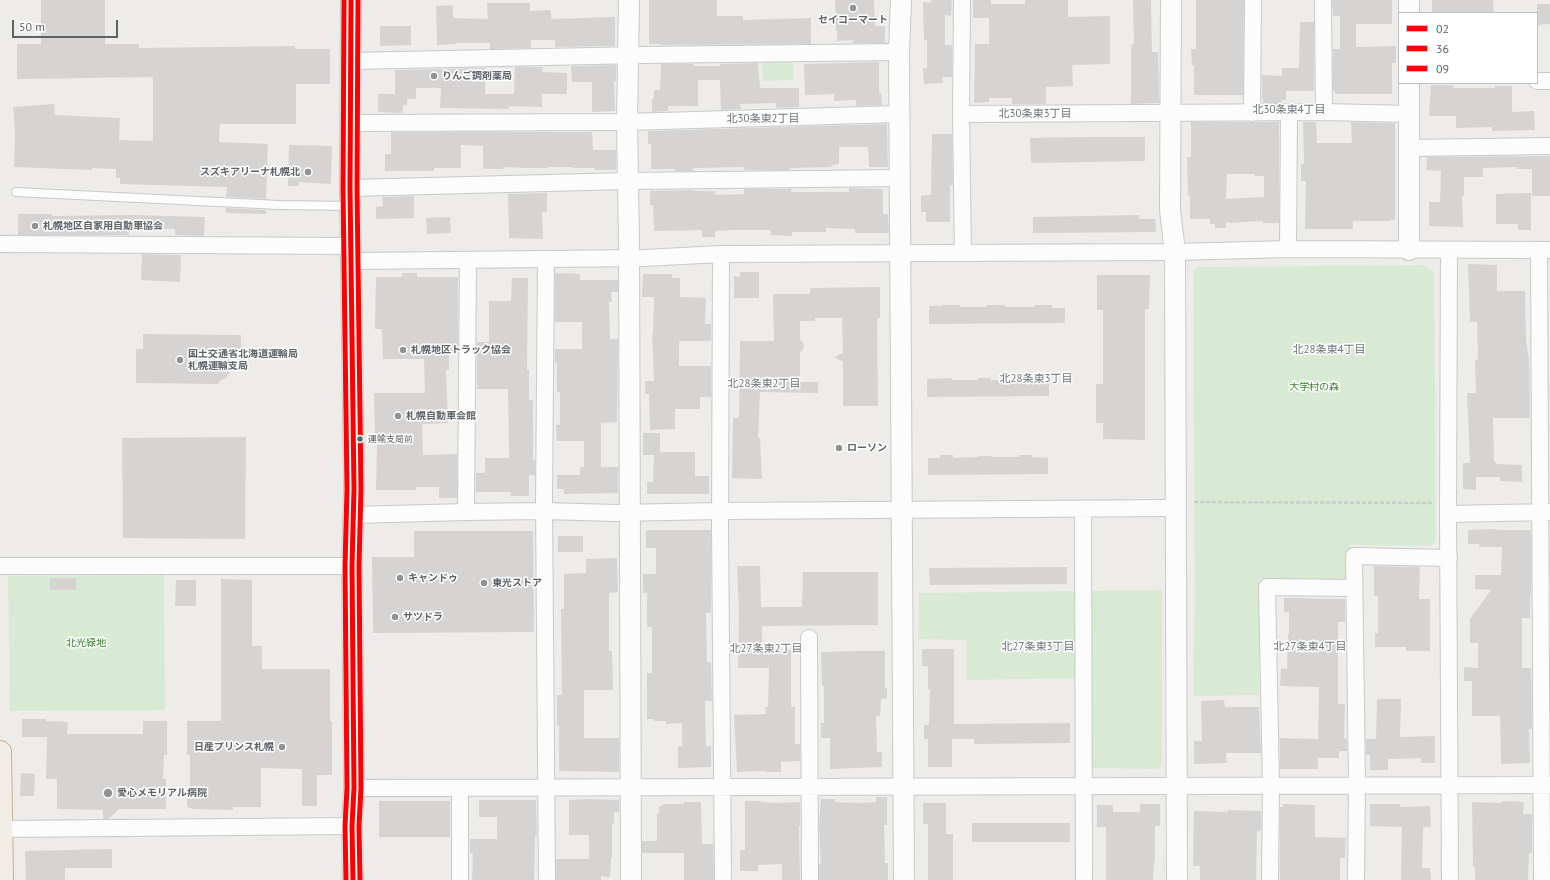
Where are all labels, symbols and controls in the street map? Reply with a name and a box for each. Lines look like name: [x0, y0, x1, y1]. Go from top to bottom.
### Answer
marker: セイコーマート: [848, 3, 858, 13]
scale bar: [14, 12, 120, 38]
legend: [1398, 12, 1538, 84]
place label: セイコーマート: [818, 14, 888, 26]
text: 50 m: [19, 19, 45, 34]
text: 02: [1436, 21, 1449, 36]
text: 36: [1436, 41, 1449, 56]
text: 09: [1436, 61, 1449, 76]
place label: りんご調剤薬局: [442, 70, 512, 82]
marker: りんご調剤薬局: [429, 71, 439, 81]
district label: 北30条東4丁目: [1253, 103, 1325, 117]
district label: 北30条東3丁目: [999, 107, 1071, 121]
district label: 北30条東2丁目: [727, 112, 799, 126]
place label: スズキアリーナ札幌北: [200, 166, 300, 178]
marker: スズキアリーナ札幌北: [303, 167, 313, 177]
place label: 札幌地区自家用自動車協会: [43, 220, 163, 232]
marker: 札幌地区自家用自動車協会: [30, 221, 40, 231]
district label: 北28条東4丁目: [1293, 343, 1365, 357]
place label: 札幌地区トラック協会: [411, 344, 511, 356]
marker: 札幌地区トラック協会: [398, 345, 408, 355]
place label: 国土交通省北海道運輸局 札幌運輸支局: [188, 348, 298, 372]
marker: 国土交通省北海道運輸局 札幌運輸支局: [175, 355, 185, 365]
district label: 北28条東3丁目: [1000, 372, 1072, 386]
district label: 北28条東2丁目: [728, 377, 800, 391]
park label: 大学村の森: [1289, 381, 1339, 393]
place label: 札幌自動車会館: [406, 410, 476, 422]
marker: 札幌自動車会館: [393, 411, 403, 421]
marker: 運輸支局前: [355, 434, 365, 444]
place label: 運輸支局前: [368, 434, 413, 444]
place label: ローソン: [847, 442, 887, 454]
marker: ローソン: [834, 443, 844, 453]
place label: キャンドゥ: [408, 572, 458, 584]
marker: キャンドゥ: [395, 573, 405, 583]
place label: 東光ストア: [492, 577, 542, 589]
marker: 東光ストア: [479, 578, 489, 588]
place label: サツドラ: [403, 611, 443, 623]
marker: サツドラ: [390, 612, 400, 622]
park label: 北光緑地: [66, 637, 106, 649]
district label: 北27条東3丁目: [1002, 640, 1074, 654]
district label: 北27条東4丁目: [1274, 640, 1346, 654]
district label: 北27条東2丁目: [730, 642, 802, 656]
place label: 日産プリンス札幌: [194, 741, 274, 753]
marker: 日産プリンス札幌: [277, 742, 287, 752]
marker: 愛心メモリアル病院: [102, 787, 114, 799]
place label: 愛心メモリアル病院: [117, 787, 207, 799]

